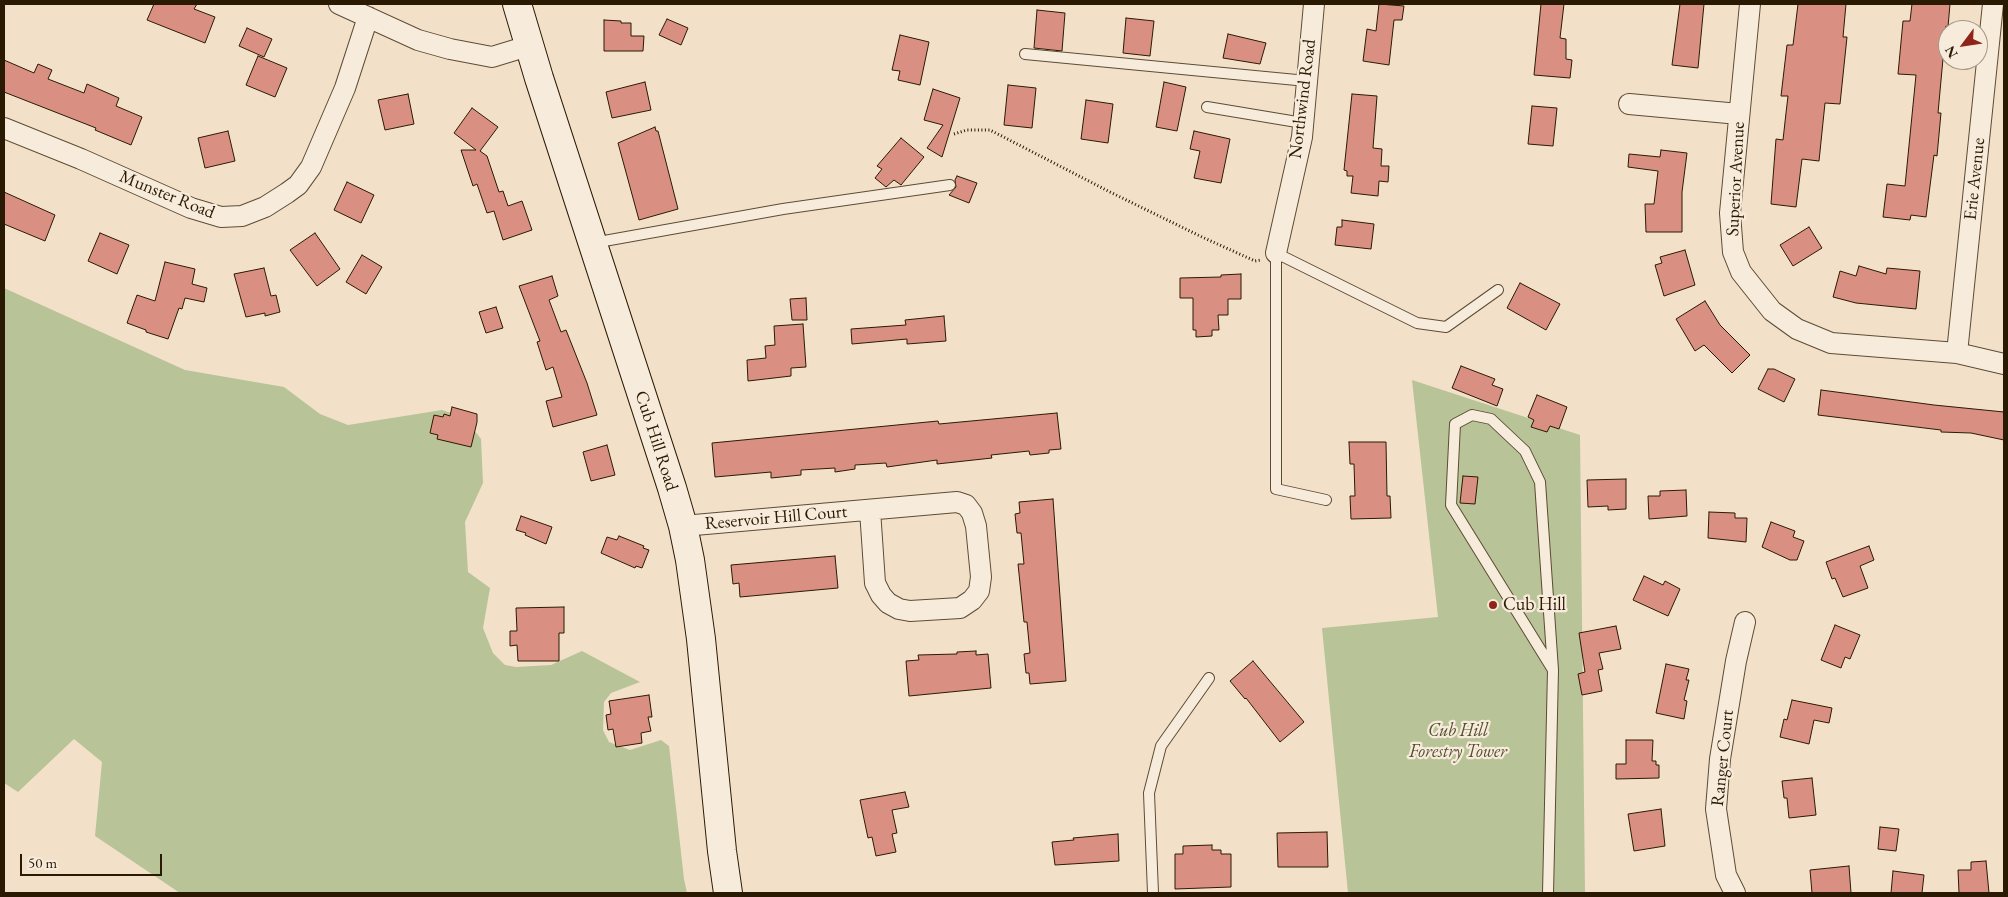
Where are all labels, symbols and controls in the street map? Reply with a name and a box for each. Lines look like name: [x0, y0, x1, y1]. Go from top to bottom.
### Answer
north arrow: [1938, 20, 1988, 70]
street label: Northwind Road: [1285, 38, 1321, 160]
text: N: [1940, 43, 1962, 62]
street label: Superior Avenue: [1722, 121, 1750, 237]
street label: Erie Avenue: [1960, 137, 1990, 221]
street label: Munster Road: [116, 166, 218, 224]
street label: Cub Hill Road: [630, 388, 682, 494]
street label: Reservoir Hill Court: [704, 501, 848, 535]
place label: Cub Hill: [1503, 594, 1566, 616]
marker: Cub Hill: [1487, 599, 1499, 611]
street label: Ranger Court: [1707, 709, 1739, 807]
park label: Cub Hill Forestry Tower: [1409, 720, 1507, 762]
scale bar: [22, 844, 165, 876]
text: 50 m: [28, 853, 57, 872]

